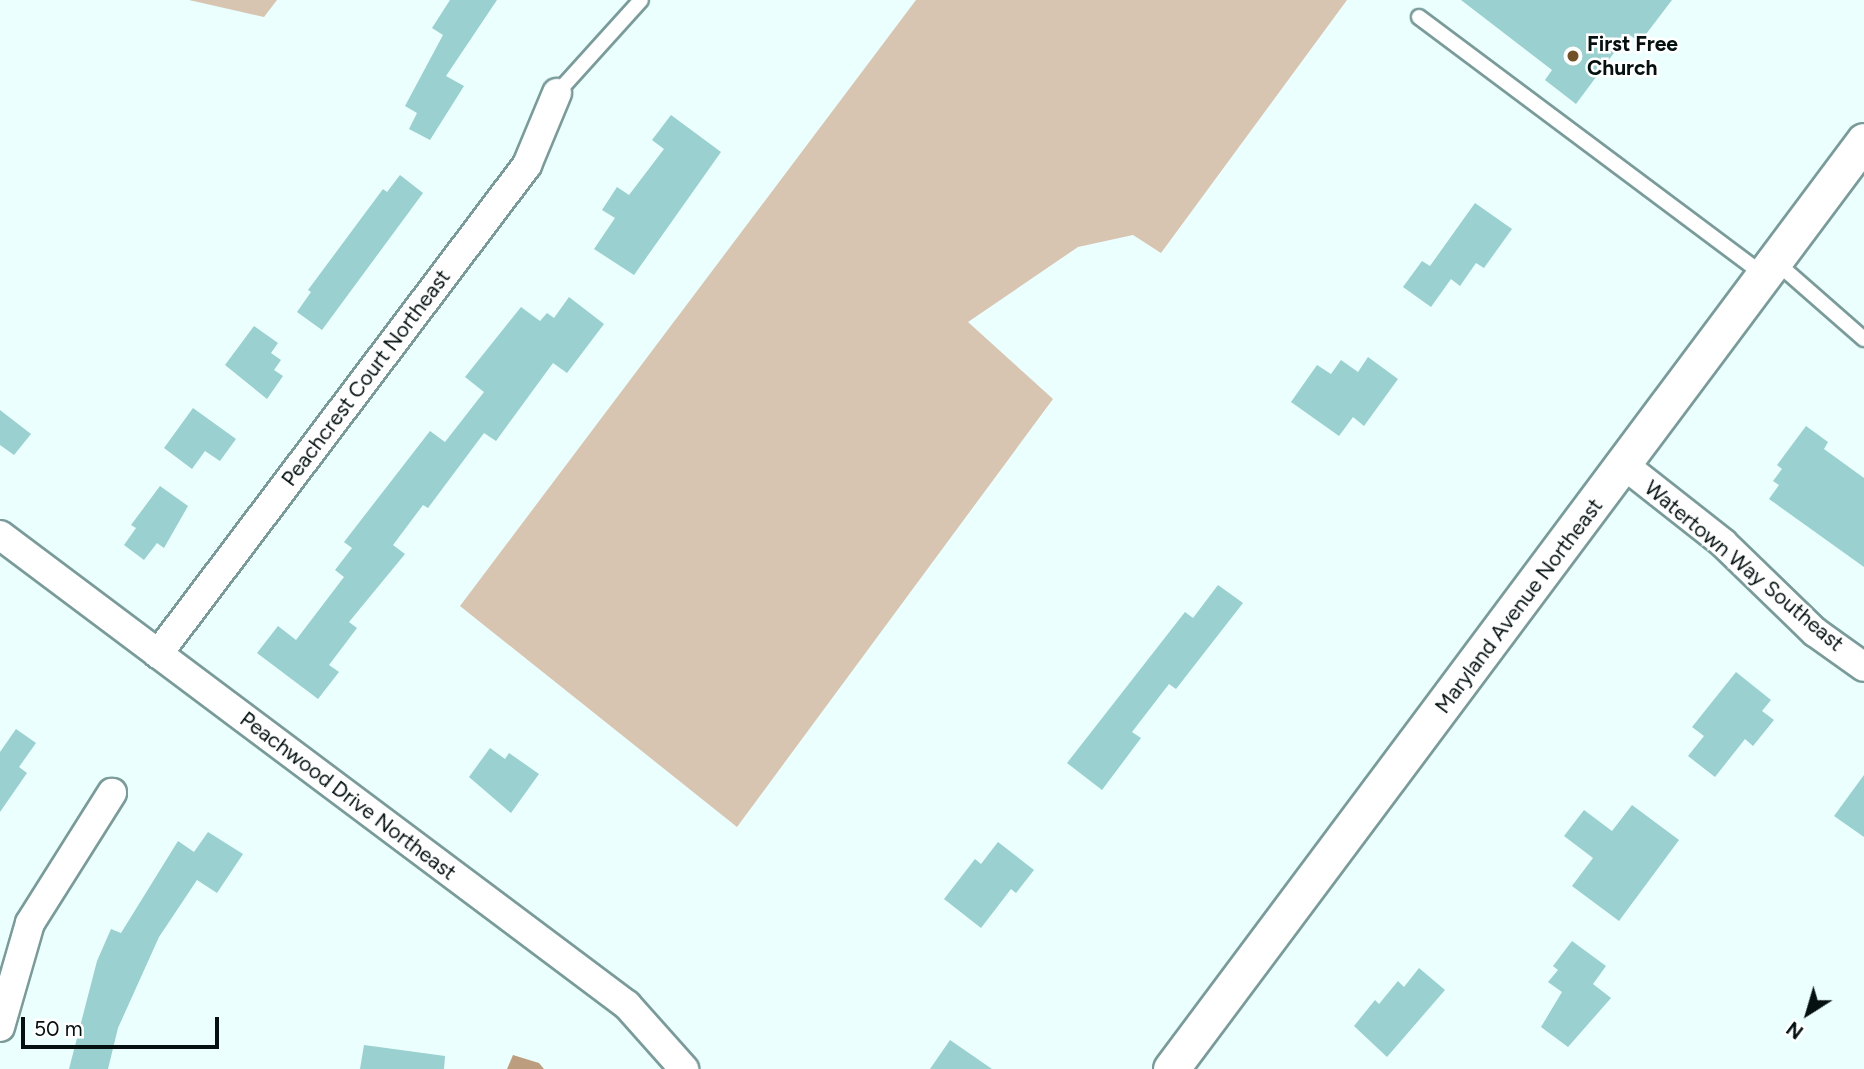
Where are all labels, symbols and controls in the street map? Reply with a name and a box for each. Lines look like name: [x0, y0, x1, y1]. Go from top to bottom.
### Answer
place label: First Free Church: [1587, 31, 1678, 81]
marker: First Free Church: [1565, 48, 1581, 64]
street label: Peachcrest Court Northeast: [276, 265, 456, 491]
street label: Watertown Way Southeast: [1639, 475, 1849, 657]
street label: Maryland Avenue Northeast: [1430, 494, 1608, 718]
street label: Peachwood Drive Northeast: [235, 707, 461, 885]
north arrow: [1773, 978, 1843, 1048]
scale bar: [24, 1002, 222, 1046]
text: 50 m: [34, 1016, 83, 1041]
text: N: [1782, 1017, 1808, 1044]

